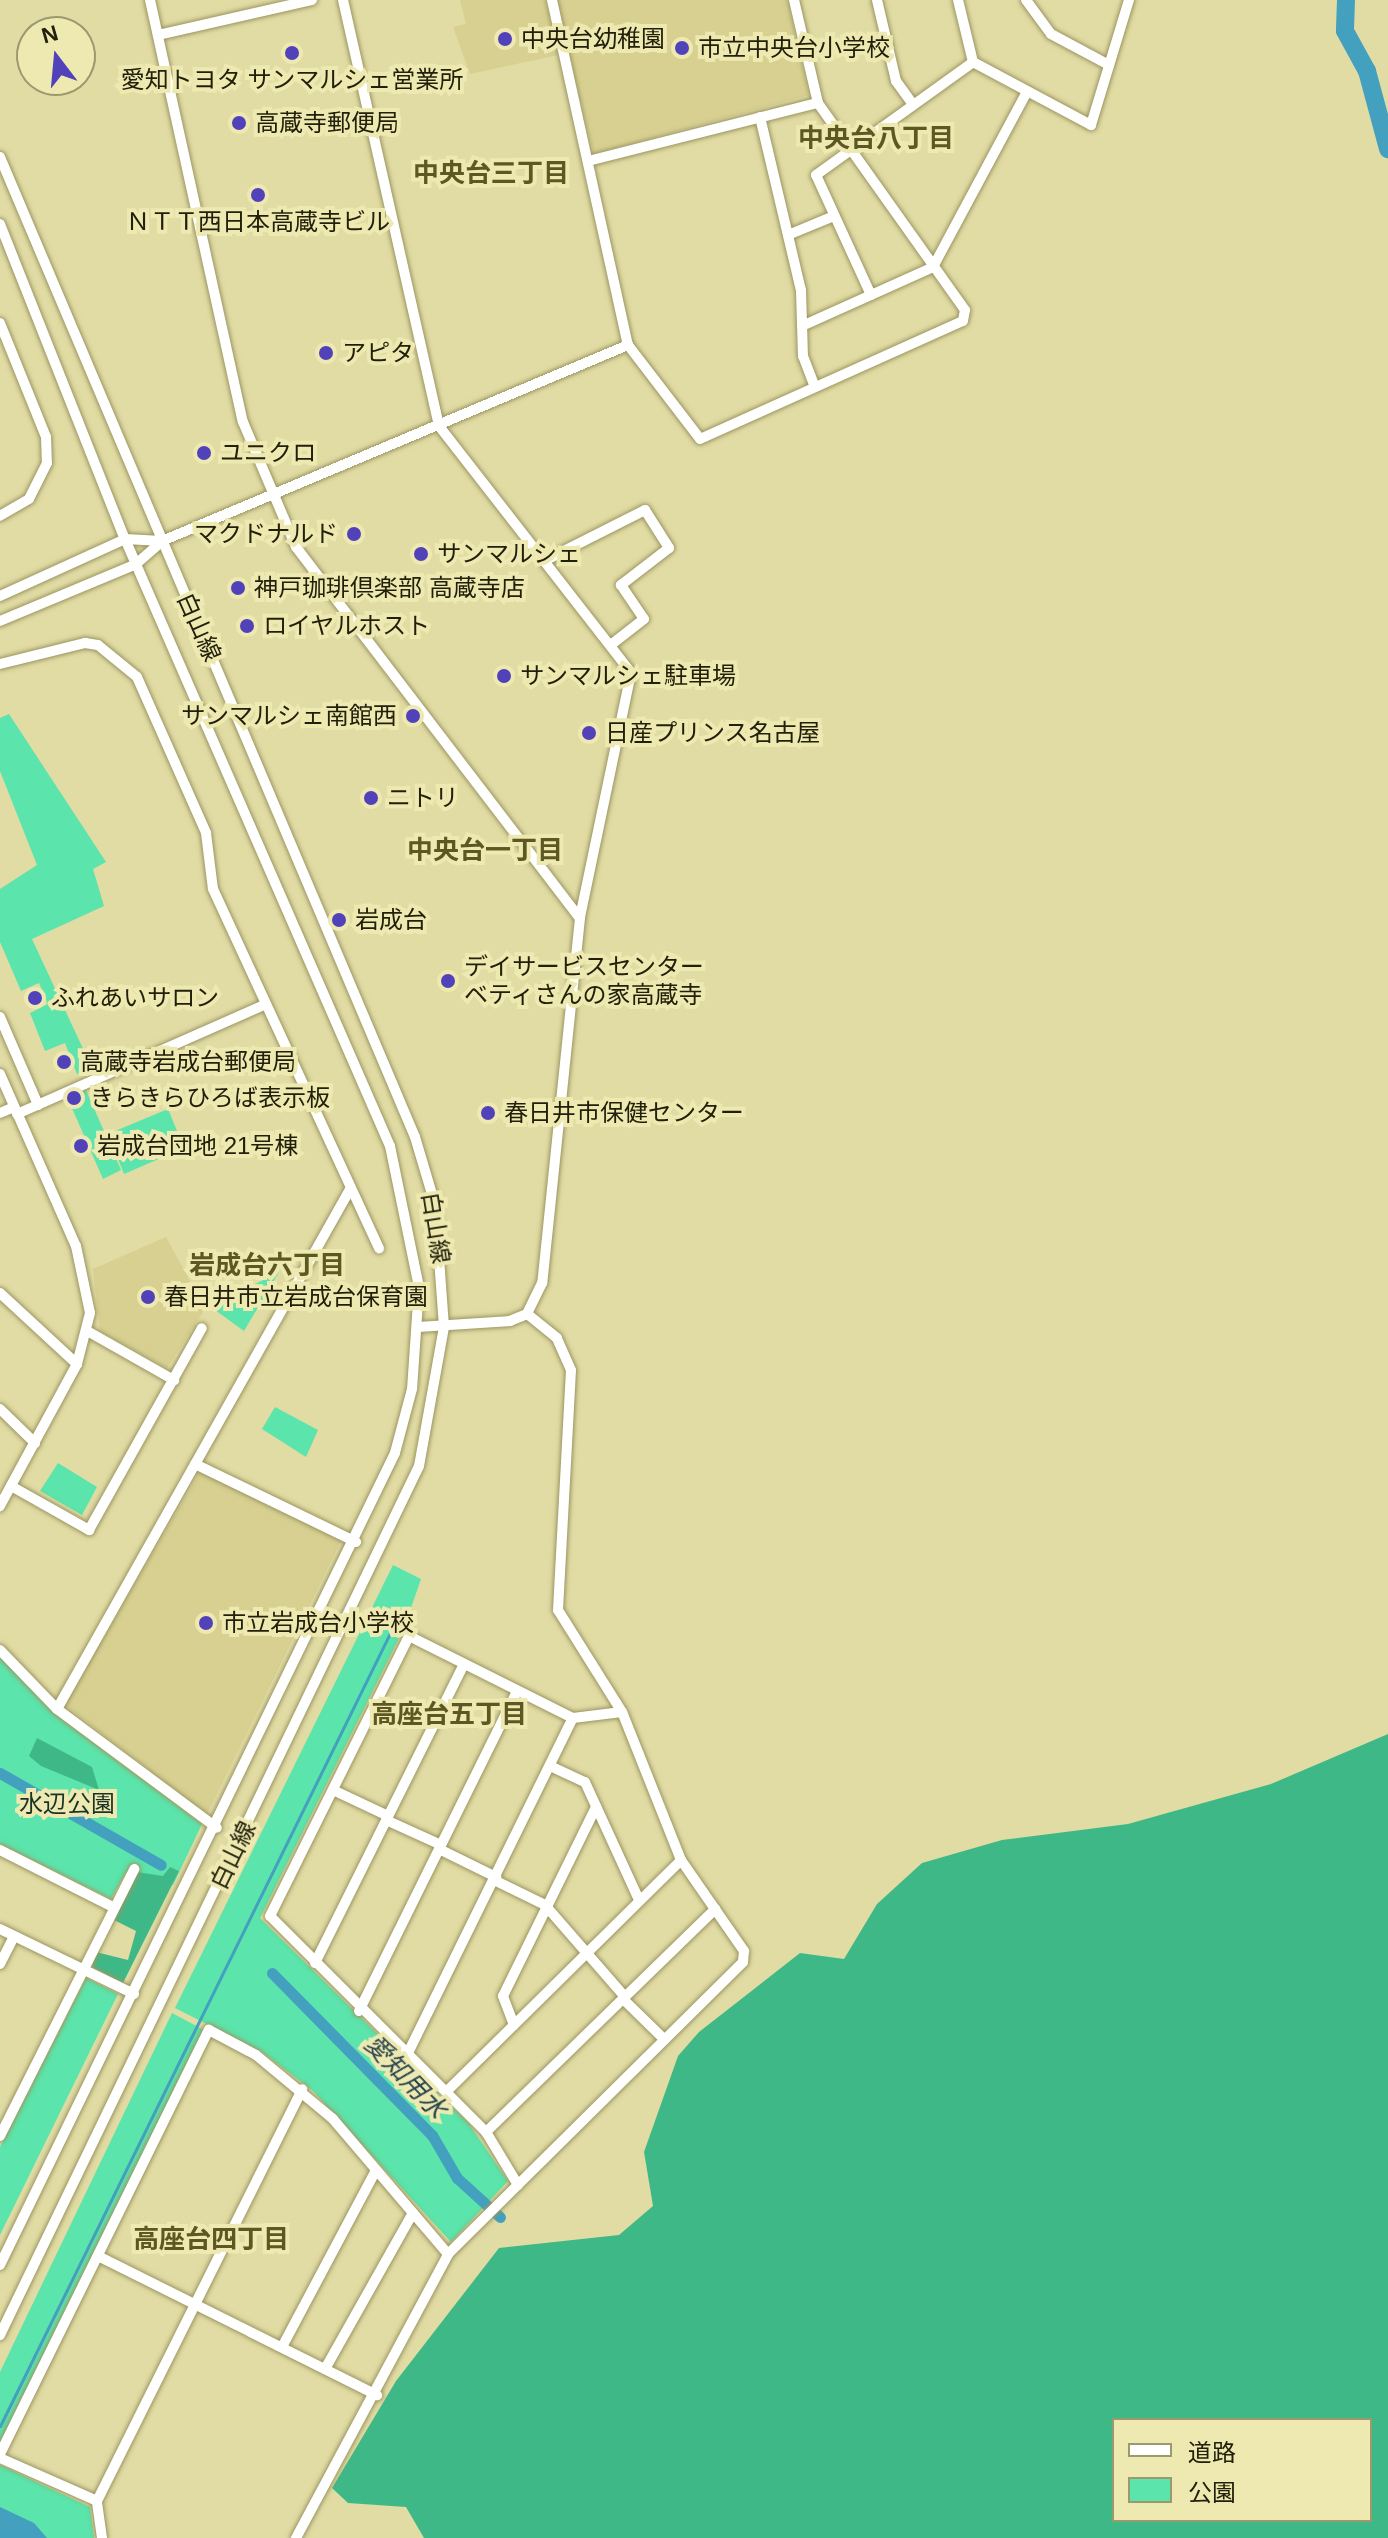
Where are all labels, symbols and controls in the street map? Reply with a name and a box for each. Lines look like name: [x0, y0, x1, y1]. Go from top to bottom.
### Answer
north arrow: [16, 16, 96, 96]
text: N: [39, 20, 61, 49]
place label: 中央台幼稚園: [521, 25, 665, 53]
marker: 中央台幼稚園: [496, 30, 514, 48]
place label: 市立中央台小学校: [698, 34, 890, 62]
marker: 市立中央台小学校: [673, 39, 691, 57]
marker: 愛知トヨタ サンマルシェ営業所: [283, 44, 301, 62]
place label: 愛知トヨタ サンマルシェ営業所: [121, 66, 463, 94]
place label: 高蔵寺郵便局: [255, 109, 399, 137]
marker: 高蔵寺郵便局: [230, 114, 248, 132]
district label: 中央台八丁目: [798, 123, 954, 155]
district label: 中央台三丁目: [413, 158, 569, 190]
marker: ＮＴＴ西日本高蔵寺ビル: [249, 186, 267, 204]
place label: ＮＴＴ西日本高蔵寺ビル: [126, 208, 390, 236]
place label: アピタ: [342, 339, 414, 367]
marker: アピタ: [317, 344, 335, 362]
place label: ユニクロ: [220, 439, 316, 467]
marker: ユニクロ: [195, 444, 213, 462]
place label: マクドナルド: [194, 520, 338, 548]
marker: マクドナルド: [345, 525, 363, 543]
place label: サンマルシェ: [437, 540, 581, 568]
marker: サンマルシェ: [412, 545, 430, 563]
place label: 神戸珈琲倶楽部 高蔵寺店: [254, 574, 525, 602]
marker: 神戸珈琲倶楽部 高蔵寺店: [229, 579, 247, 597]
street label: 白山線: [171, 588, 227, 666]
place label: ロイヤルホスト: [263, 612, 431, 640]
marker: ロイヤルホスト: [238, 617, 256, 635]
place label: サンマルシェ駐車場: [520, 662, 736, 690]
marker: サンマルシェ駐車場: [495, 667, 513, 685]
place label: サンマルシェ南館西: [181, 702, 397, 730]
marker: サンマルシェ南館西: [404, 707, 422, 725]
place label: 日産プリンス名古屋: [605, 719, 821, 747]
marker: 日産プリンス名古屋: [580, 724, 598, 742]
place label: ニトリ: [387, 784, 459, 812]
marker: ニトリ: [362, 789, 380, 807]
district label: 中央台一丁目: [407, 835, 563, 867]
place label: 岩成台: [355, 906, 427, 934]
marker: 岩成台: [330, 911, 348, 929]
place label: デイサービスセンター ベティさんの家高蔵寺: [464, 953, 704, 1009]
marker: デイサービスセンター ベティさんの家高蔵寺: [439, 972, 457, 990]
place label: ふれあいサロン: [51, 984, 219, 1012]
marker: ふれあいサロン: [26, 989, 44, 1007]
place label: 高蔵寺岩成台郵便局: [80, 1048, 296, 1076]
marker: 高蔵寺岩成台郵便局: [55, 1053, 73, 1071]
place label: きらきらひろば表示板: [90, 1084, 330, 1112]
marker: きらきらひろば表示板: [65, 1089, 83, 1107]
place label: 春日井市保健センター: [504, 1099, 744, 1127]
marker: 春日井市保健センター: [479, 1104, 497, 1122]
place label: 岩成台団地 21号棟: [97, 1132, 298, 1160]
marker: 岩成台団地 21号棟: [72, 1137, 90, 1155]
street label: 白山線: [416, 1190, 456, 1266]
district label: 岩成台六丁目: [189, 1250, 345, 1282]
place label: 春日井市立岩成台保育園: [164, 1283, 428, 1311]
marker: 春日井市立岩成台保育園: [139, 1288, 157, 1306]
place label: 市立岩成台小学校: [222, 1609, 414, 1637]
marker: 市立岩成台小学校: [197, 1614, 215, 1632]
district label: 高座台五丁目: [371, 1699, 527, 1731]
park label: 水辺公園: [19, 1790, 115, 1818]
street label: 白山線: [204, 1816, 262, 1894]
water label: 愛知用水: [358, 2029, 452, 2125]
district label: 高座台四丁目: [133, 2224, 289, 2256]
legend: [1112, 2418, 1372, 2522]
text: 道路: [1188, 2439, 1236, 2466]
text: 公園: [1188, 2479, 1236, 2506]

